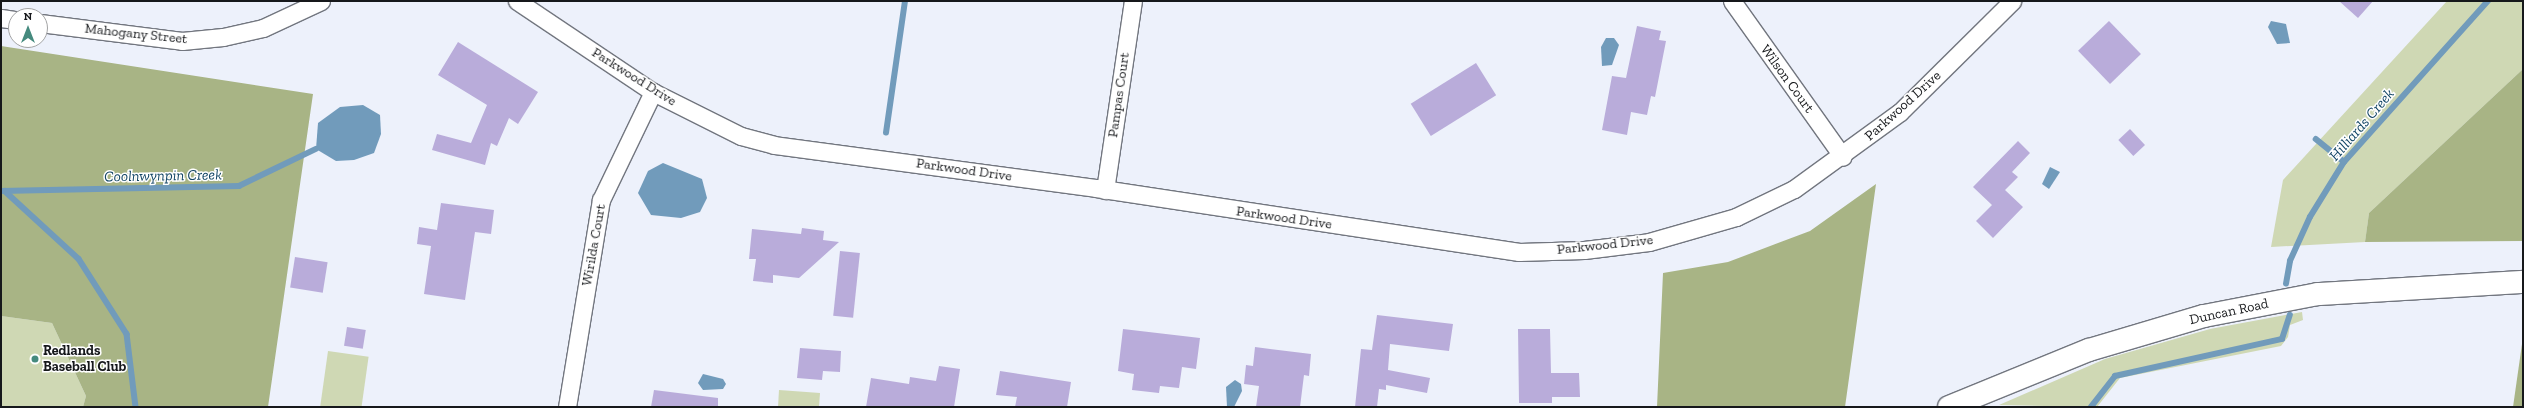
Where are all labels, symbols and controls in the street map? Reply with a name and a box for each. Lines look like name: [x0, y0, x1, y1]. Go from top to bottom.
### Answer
north arrow: [8, 8, 48, 48]
text: N: [24, 10, 32, 23]
street label: Mahogany Street: [84, 20, 188, 48]
street label: Wilson Court: [1757, 42, 1817, 116]
street label: Parkwood Drive: [589, 44, 679, 110]
street label: Pampas Court: [1105, 51, 1133, 139]
street label: Parkwood Drive: [1862, 67, 1944, 145]
water label: Hilliards Creek: [2326, 85, 2398, 165]
street label: Parkwood Drive: [915, 155, 1013, 185]
water label: Coolnwynpin Creek: [104, 166, 222, 186]
street label: Wirilda Court: [579, 203, 609, 287]
street label: Parkwood Drive: [1235, 203, 1333, 233]
street label: Parkwood Drive: [1556, 232, 1654, 258]
street label: Duncan Road: [2188, 295, 2270, 329]
place label: Redlands Baseball Club: [43, 343, 126, 376]
marker: Redlands Baseball Club: [30, 354, 40, 364]

